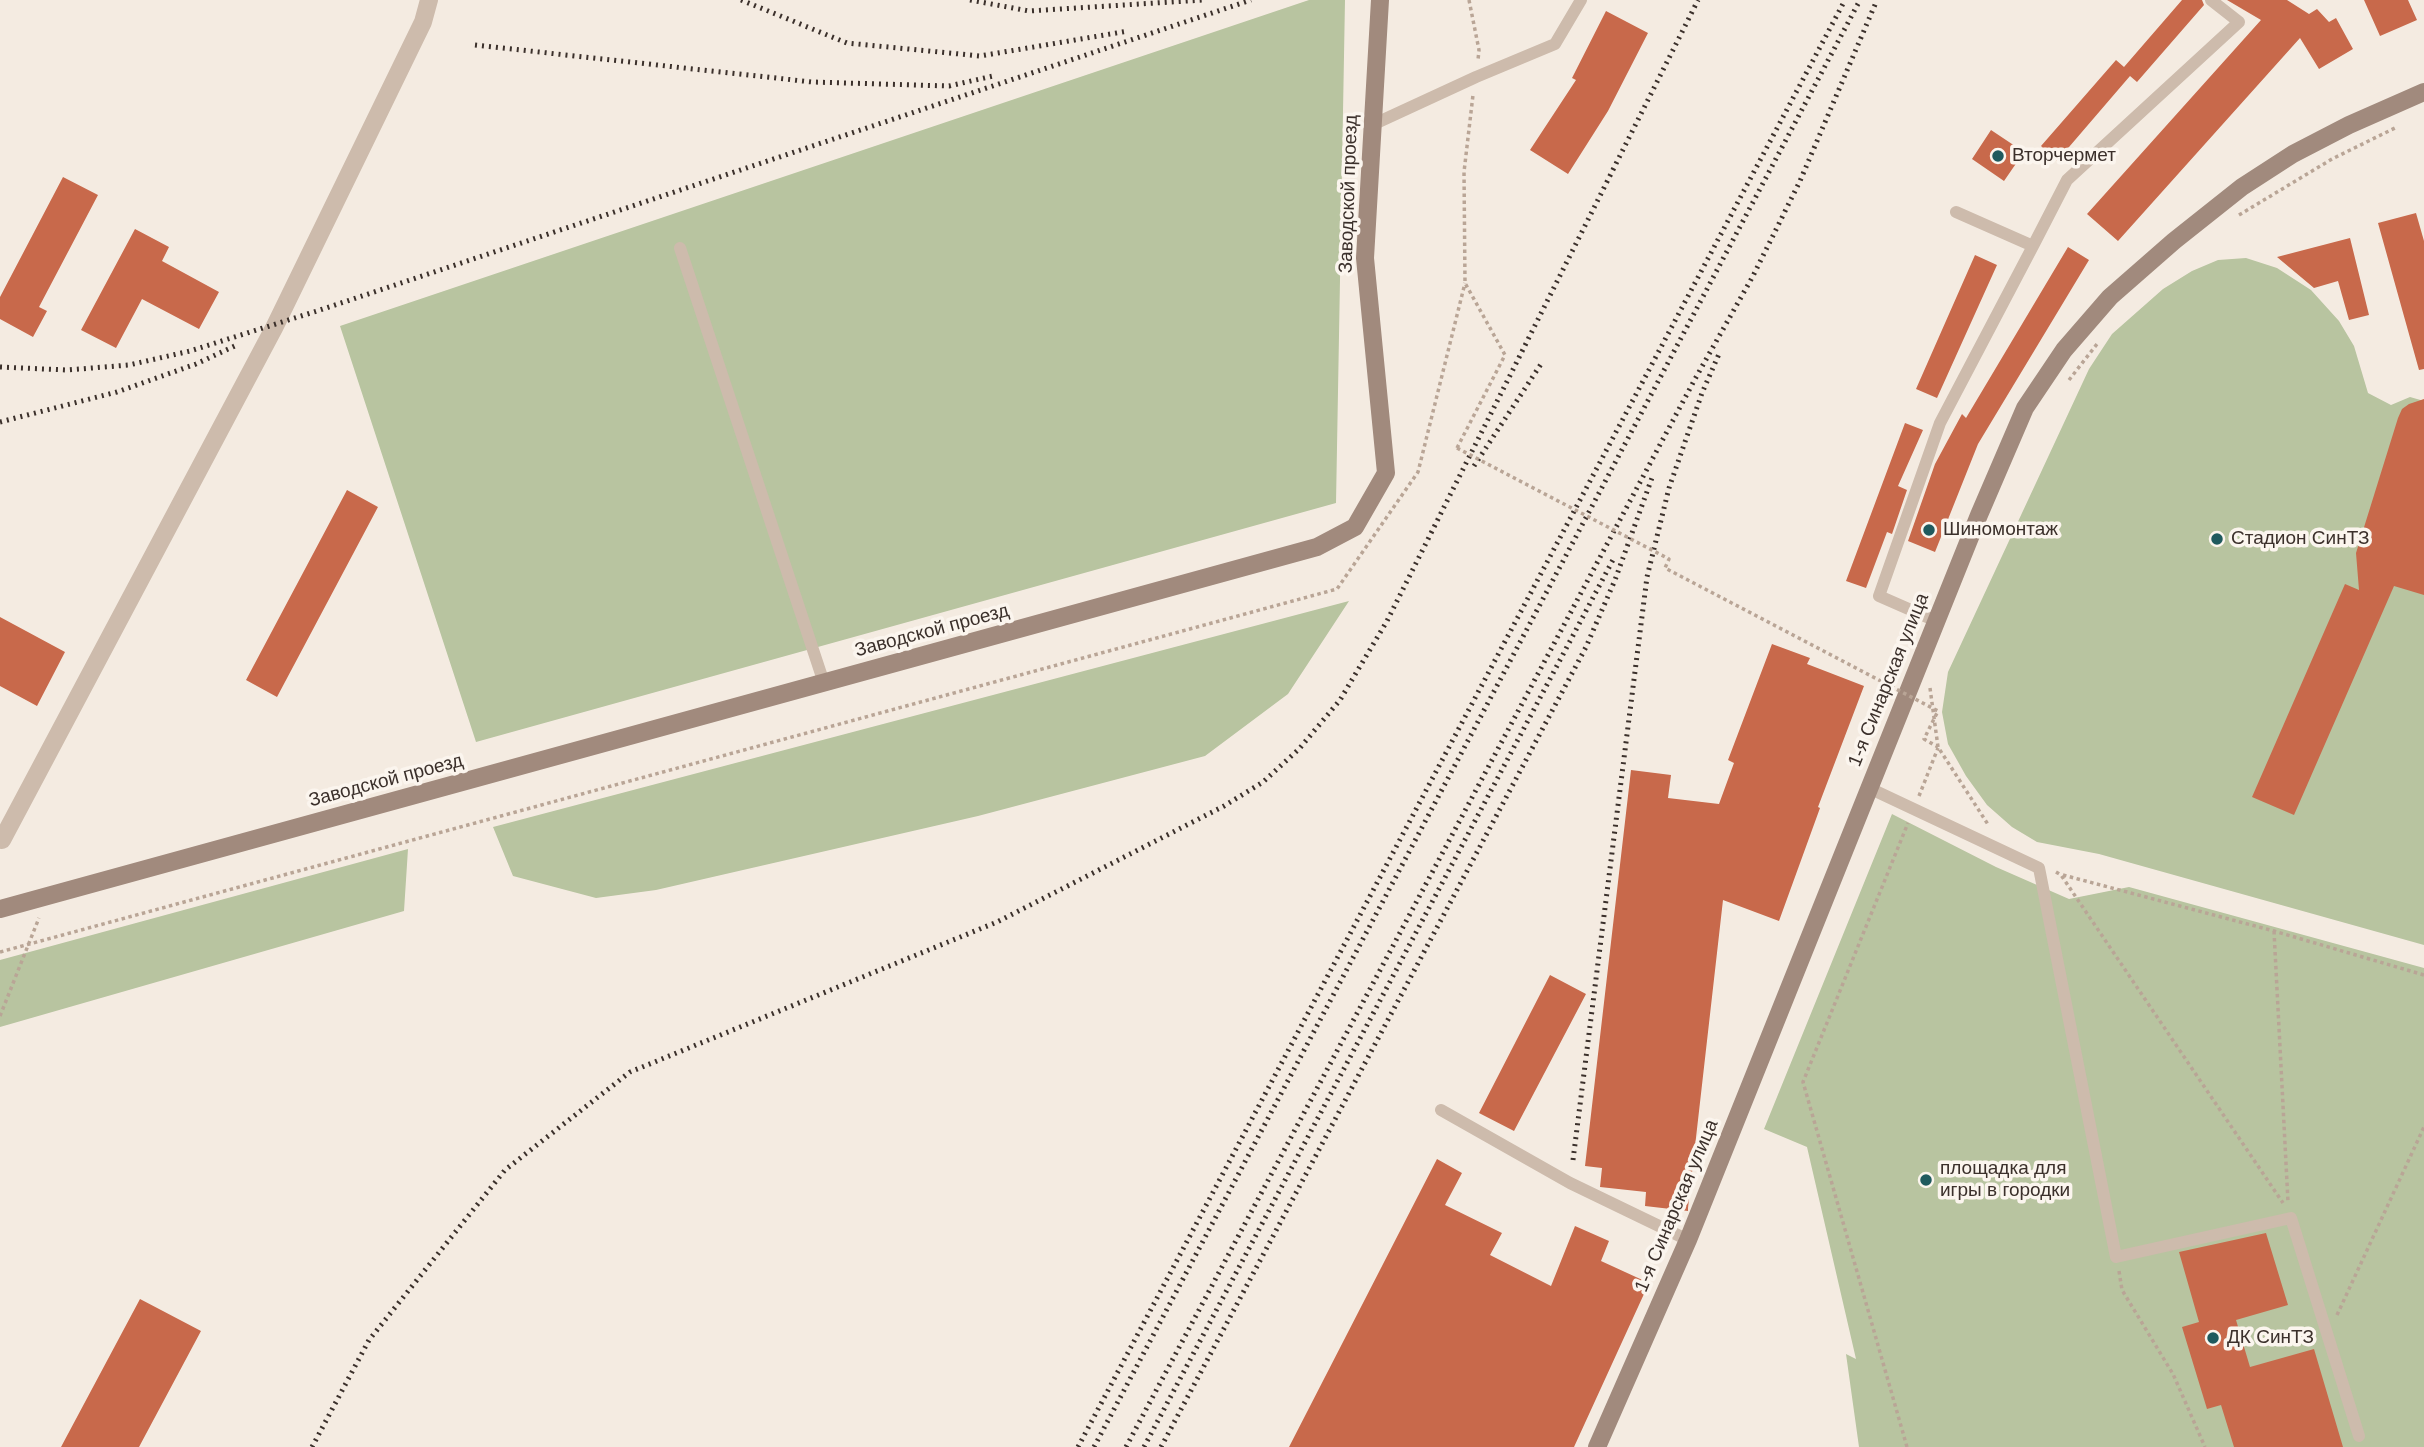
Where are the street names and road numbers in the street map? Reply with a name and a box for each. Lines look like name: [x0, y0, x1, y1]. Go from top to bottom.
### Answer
street label: Заводской проезд: [1335, 114, 1363, 274]
street label: 1-я Синарская улица: [1844, 590, 1934, 770]
street label: Заводской проезд: [852, 599, 1012, 663]
street label: Заводской проезд: [306, 749, 466, 813]
street label: 1-я Синарская улица: [1630, 1116, 1724, 1296]

